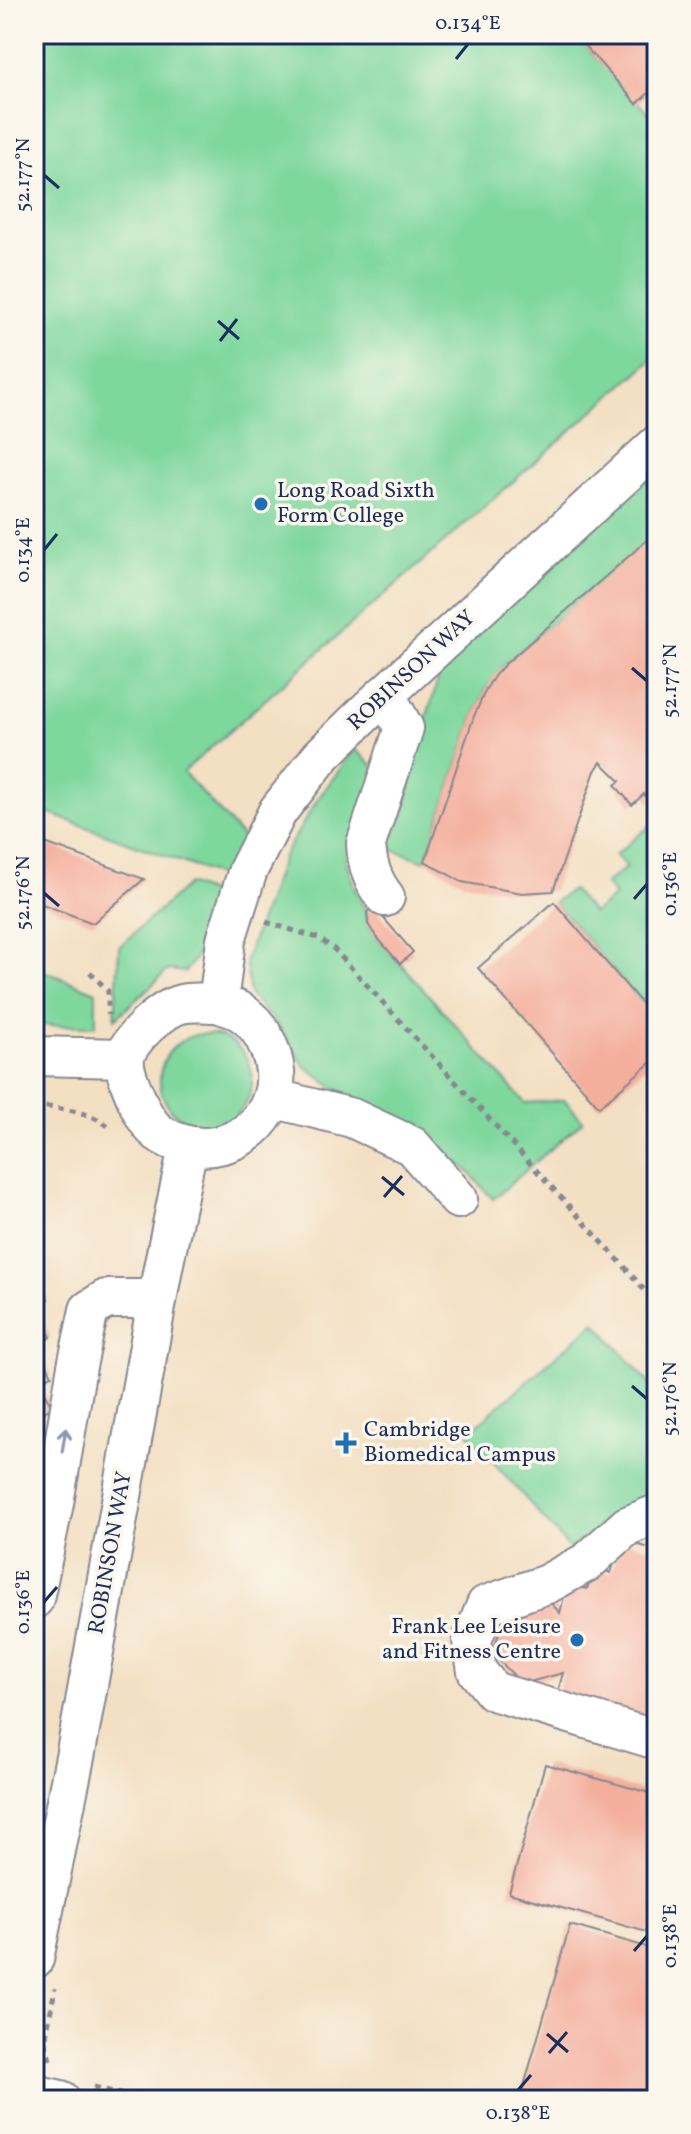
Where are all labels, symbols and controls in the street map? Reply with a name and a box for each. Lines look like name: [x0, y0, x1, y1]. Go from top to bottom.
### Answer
text: 0.134°E: [435, 10, 501, 38]
text: 52.177°N: [10, 138, 38, 212]
place label: Long Road Sixth Form College: [277, 476, 435, 532]
marker: Long Road Sixth Form College: [252, 495, 270, 513]
text: 0.134°E: [10, 517, 38, 583]
street label: ROBINSON WAY: [341, 603, 483, 738]
text: 52.177°N: [657, 644, 685, 718]
text: 0.136°E: [657, 852, 685, 916]
text: 52.176°N: [10, 855, 38, 930]
text: 52.176°N: [657, 1361, 685, 1436]
place label: Cambridge Biomedical Campus: [364, 1415, 556, 1471]
one-way arrow: [58, 1428, 73, 1454]
marker: Cambridge Biomedical Campus: [335, 1432, 357, 1454]
street label: ROBINSON WAY: [81, 1469, 141, 1637]
text: 0.136°E: [10, 1570, 38, 1634]
place label: Frank Lee Leisure and Fitness Centre: [382, 1612, 561, 1668]
marker: Frank Lee Leisure and Fitness Centre: [568, 1631, 586, 1649]
text: 0.138°E: [657, 1904, 685, 1968]
text: 0.138°E: [486, 2100, 550, 2128]

